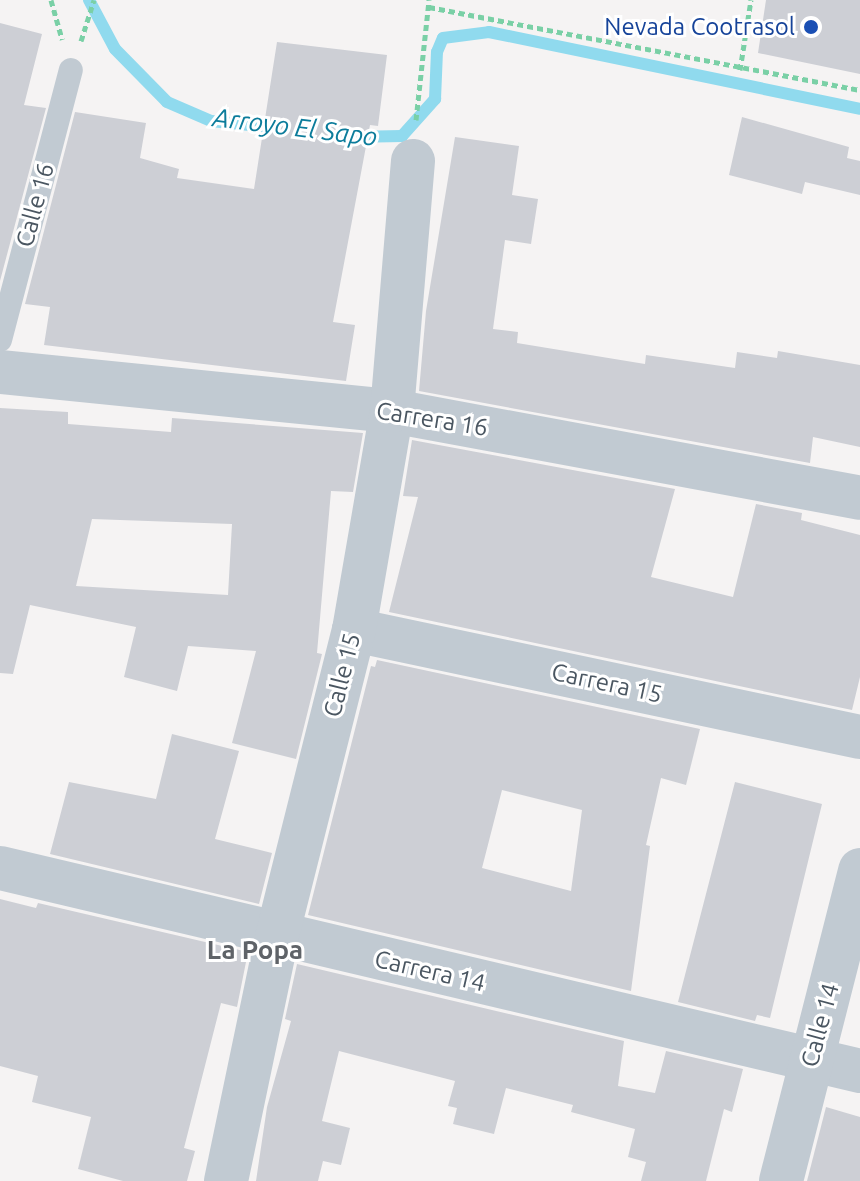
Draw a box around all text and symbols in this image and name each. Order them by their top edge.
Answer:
place label: Nevada Cootrasol [604,13,795,41]
marker: Nevada Cootrasol [802,18,820,36]
water label: Arroyo El Sapo [211,101,379,153]
street label: Calle 16 [10,160,60,250]
street label: Carrera 16 [374,396,490,442]
street label: Calle 15 [318,630,366,720]
street label: Carrera 15 [549,657,665,709]
district label: La Popa [207,934,303,966]
street label: Carrera 14 [372,944,488,998]
street label: Calle 14 [795,980,845,1070]

